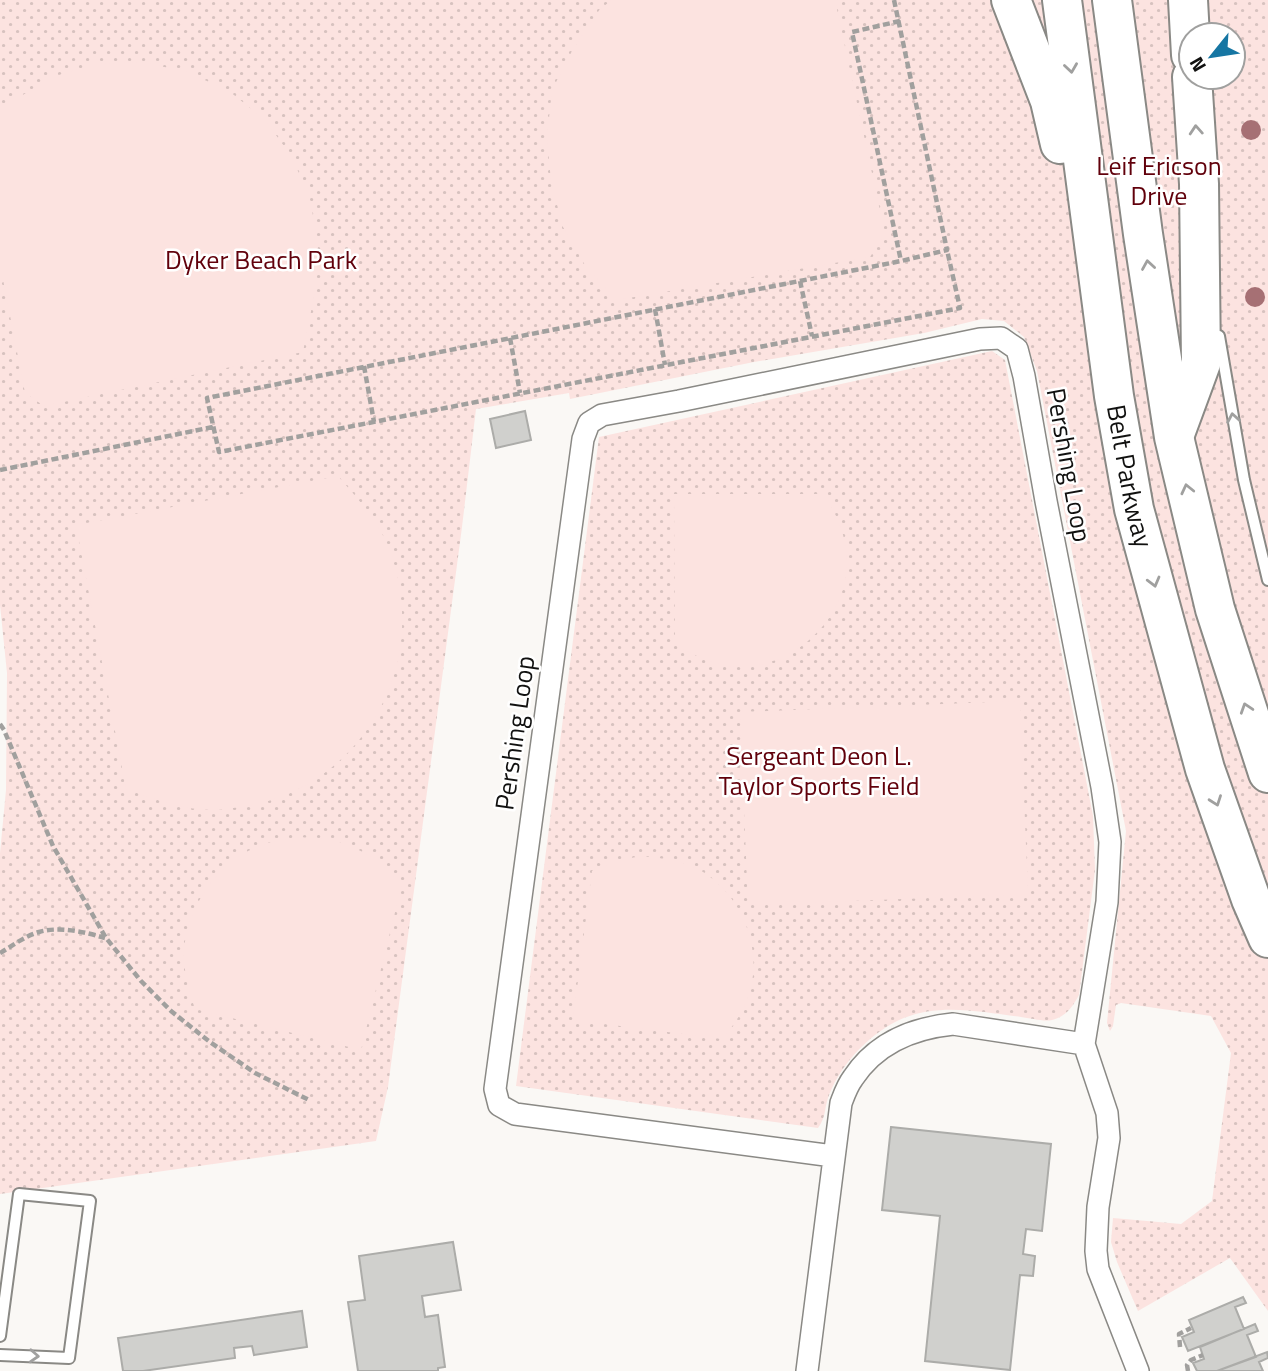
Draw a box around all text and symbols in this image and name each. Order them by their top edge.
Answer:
north arrow [1177,21,1247,91]
text: N [1181,52,1213,78]
one-way arrow [1063,62,1078,74]
one-way arrow [1188,125,1203,136]
park label: Leif Ericson Drive [1096,146,1222,215]
park label: Dyker Beach Park [165,240,357,279]
one-way arrow [1141,259,1156,271]
street label: Pershing Loop [1037,385,1102,545]
street label: Belt Parkway [1097,401,1164,552]
one-way arrow [1226,412,1241,424]
one-way arrow [1181,483,1195,495]
one-way arrow [1146,576,1160,588]
street label: Pershing Loop [484,653,545,813]
one-way arrow [1240,702,1255,714]
park label: Sergeant Deon L. Taylor Sports Field [719,736,919,805]
one-way arrow [1208,794,1222,806]
one-way arrow [29,1349,40,1364]

